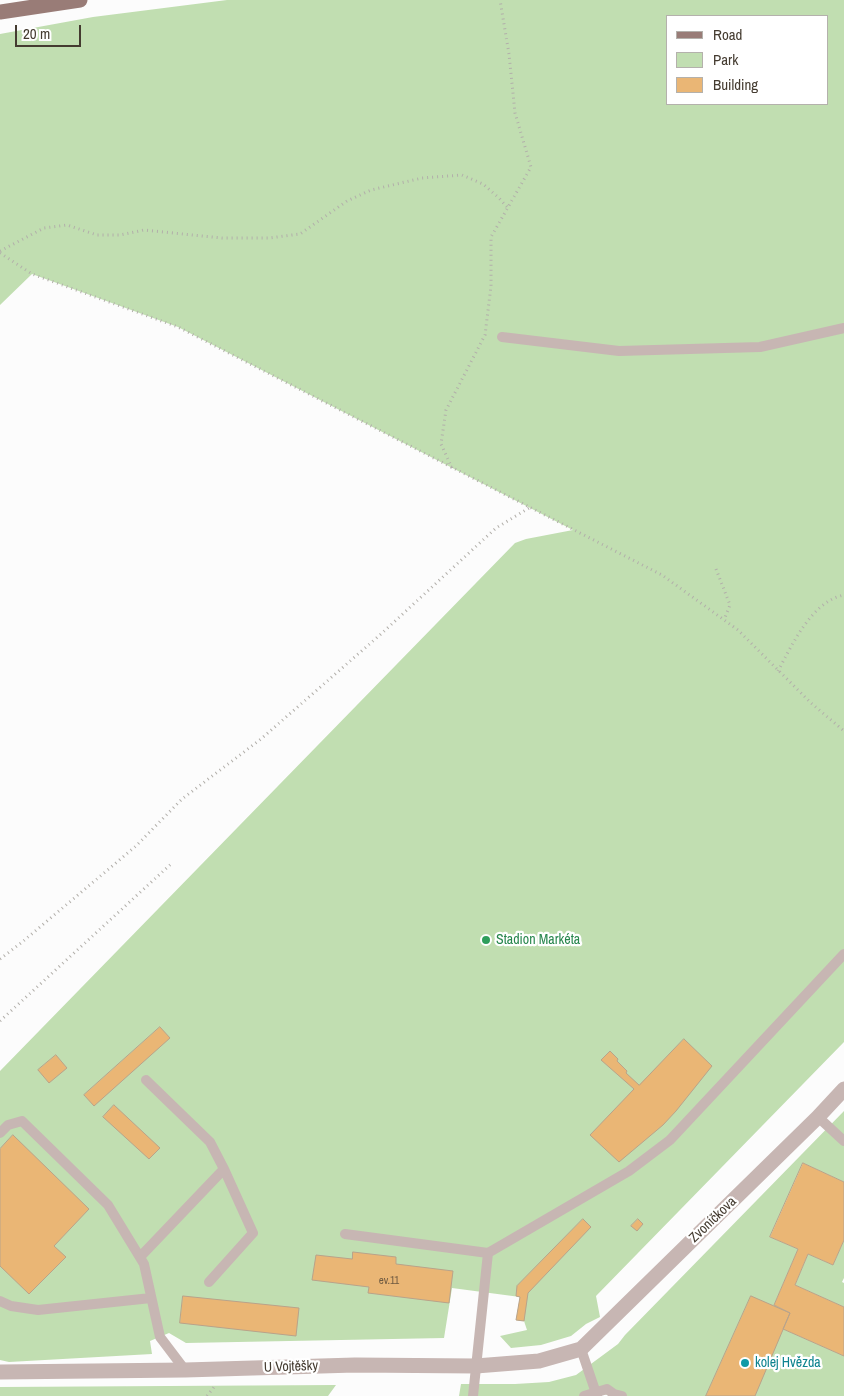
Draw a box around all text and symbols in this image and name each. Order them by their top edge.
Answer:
scale bar [18,15,84,47]
legend [666,15,829,105]
text: 20 m [23,23,50,44]
text: Road [713,24,742,45]
text: Park [713,49,738,70]
text: Building [713,74,758,95]
place label: Stadion Markéta [496,932,580,948]
marker: Stadion Markéta [480,934,492,946]
street label: Zvoníčkova [686,1194,740,1246]
house number: ev.11 [379,1274,399,1288]
place label: kolej Hvězda [755,1355,821,1371]
marker: kolej Hvězda [739,1357,751,1369]
street label: U Vojtěšky [264,1358,318,1376]

